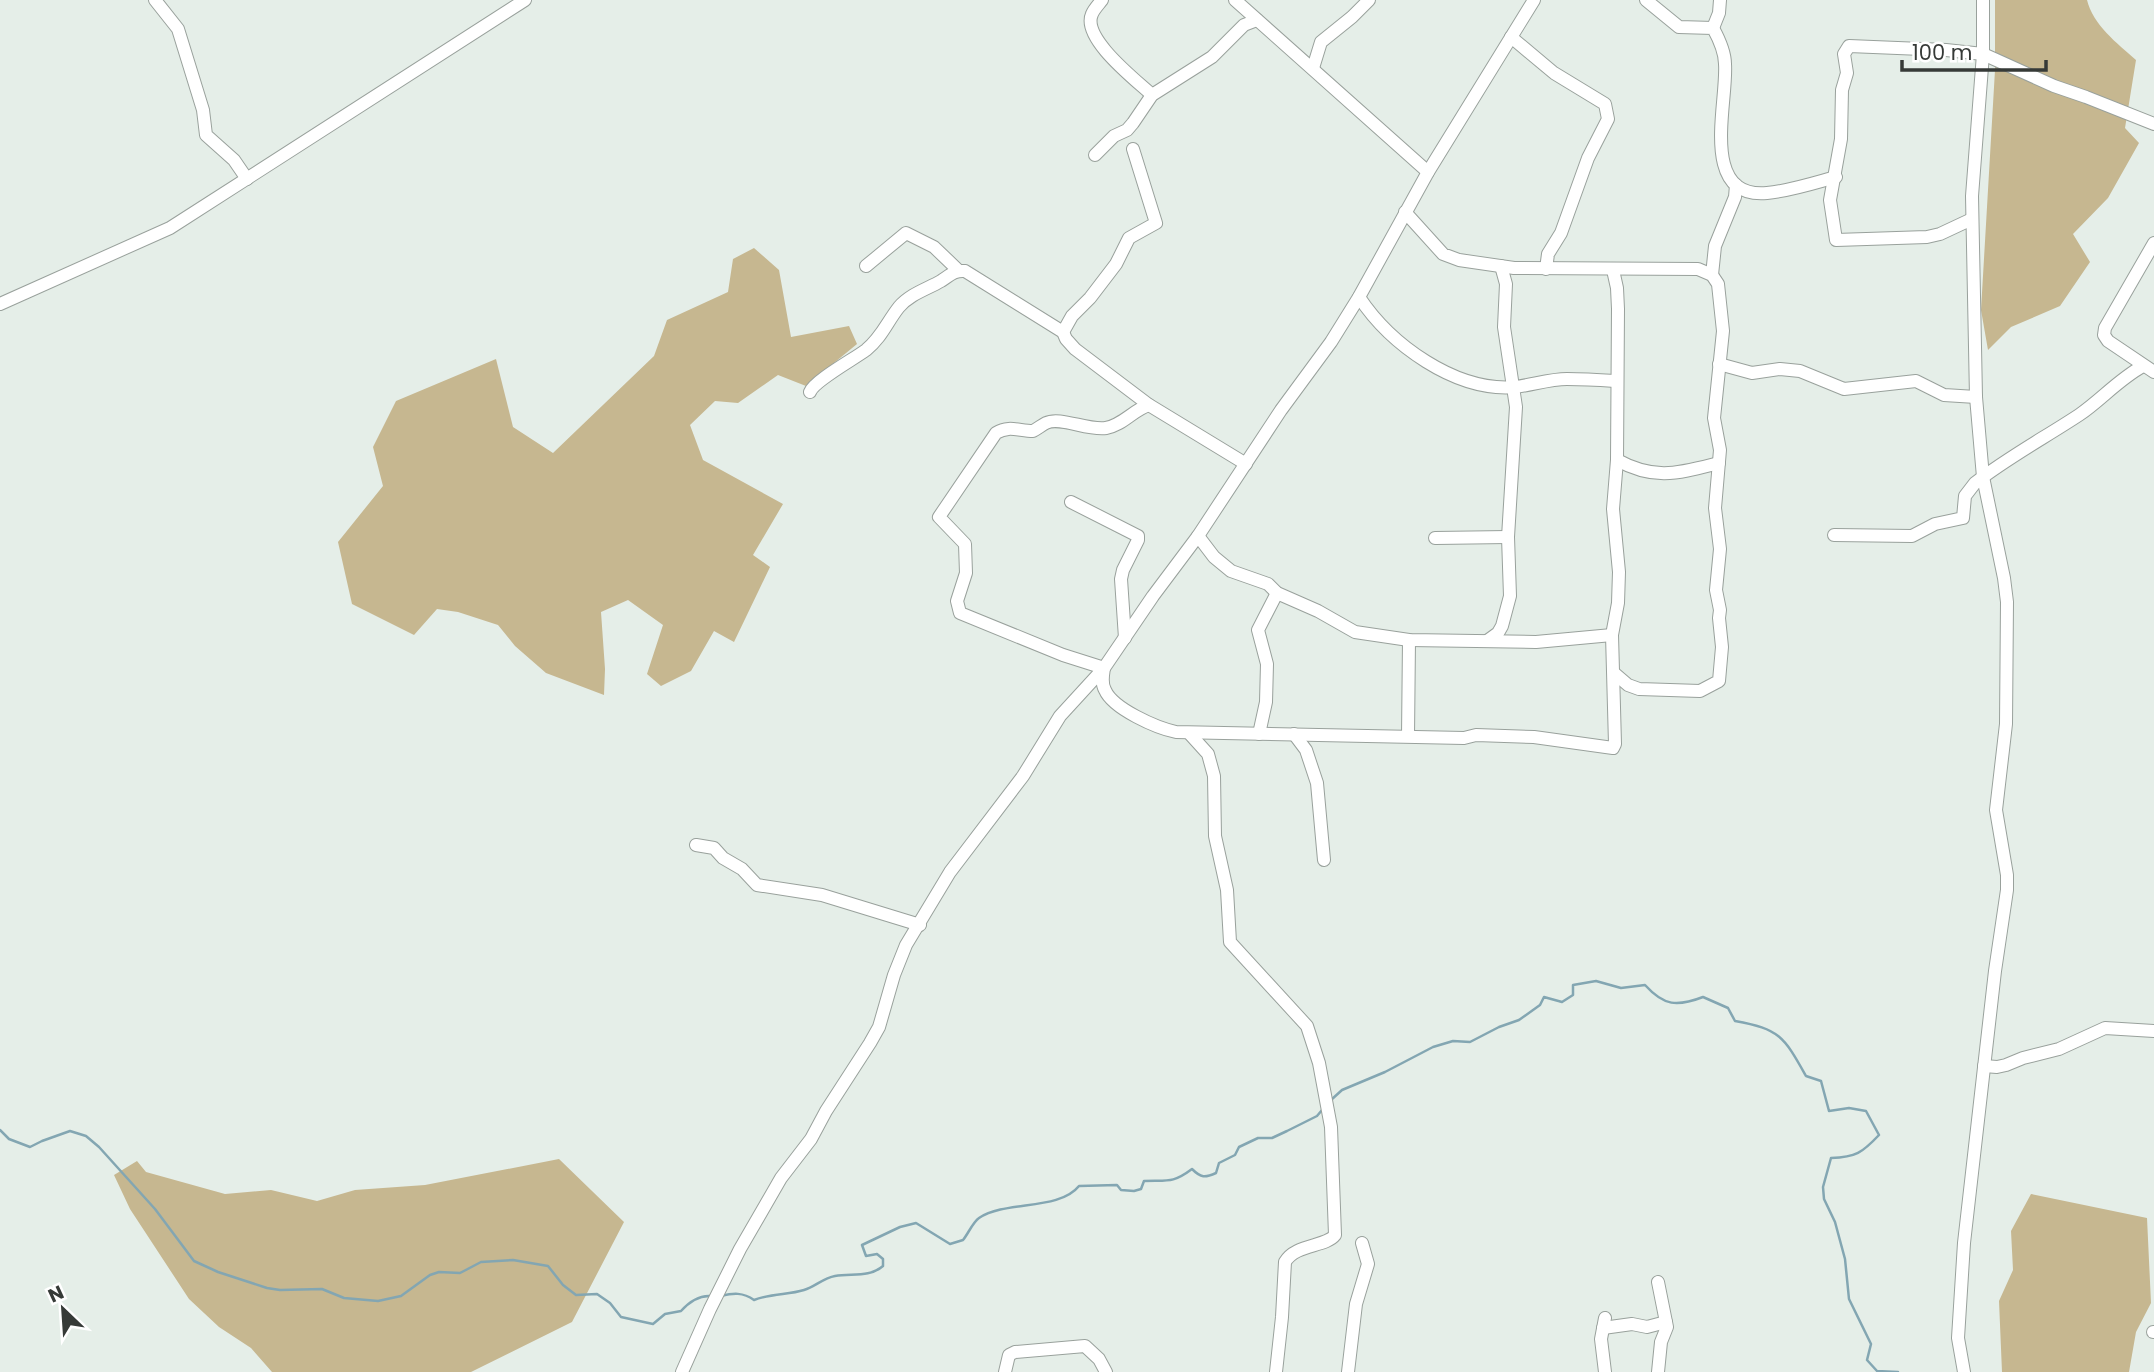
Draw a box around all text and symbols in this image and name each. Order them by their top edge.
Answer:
scale bar [1902,28,2046,72]
text: 100 m [1912,38,1972,67]
north arrow [28,1274,98,1344]
text: N [44,1279,68,1309]

